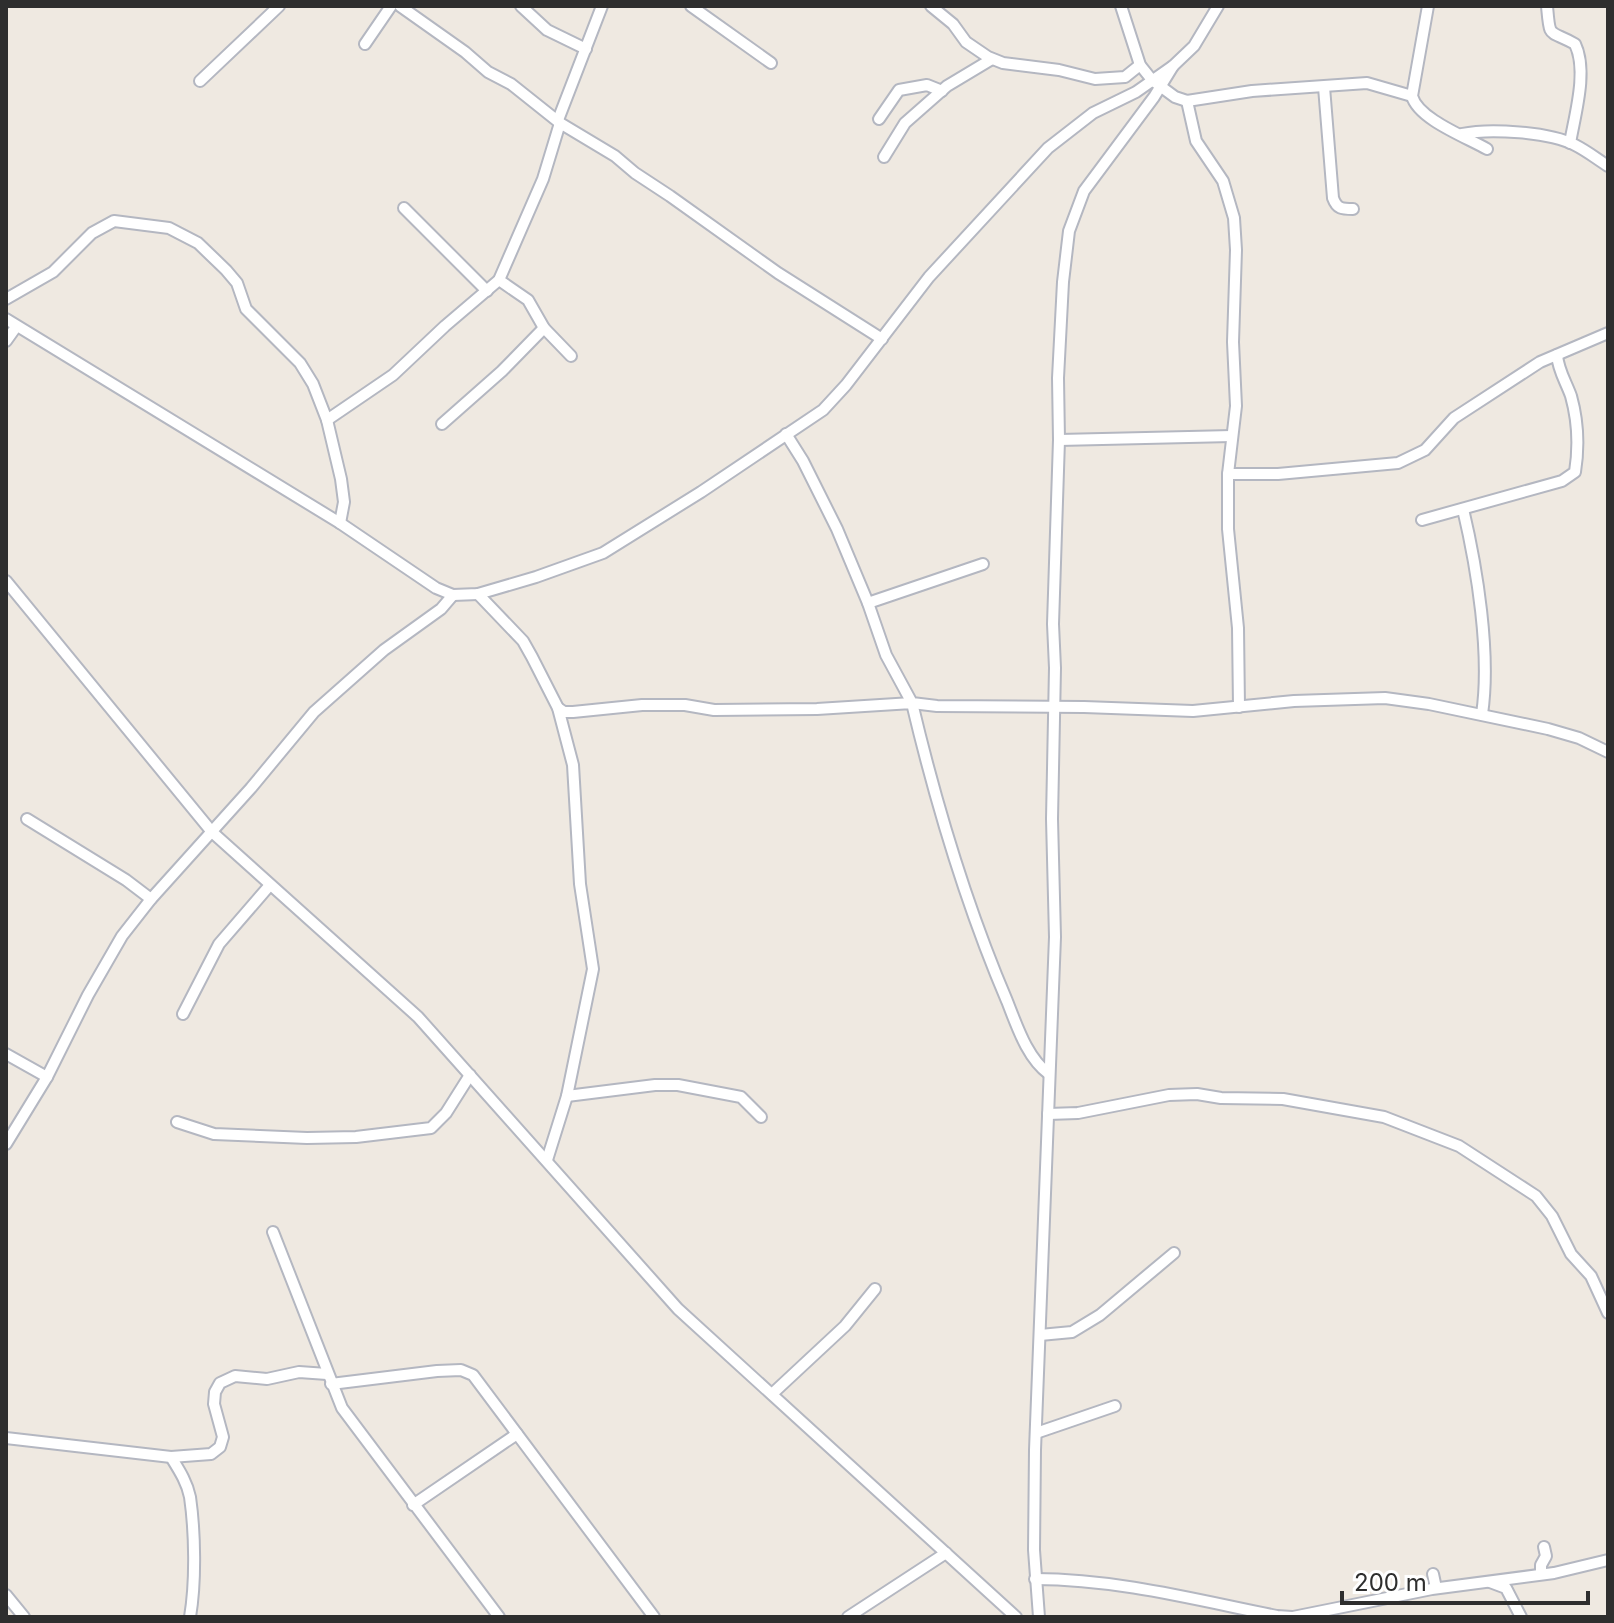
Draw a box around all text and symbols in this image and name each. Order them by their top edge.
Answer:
scale bar [1342,1555,1588,1605]
text: 200 m [1354,1568,1427,1597]

